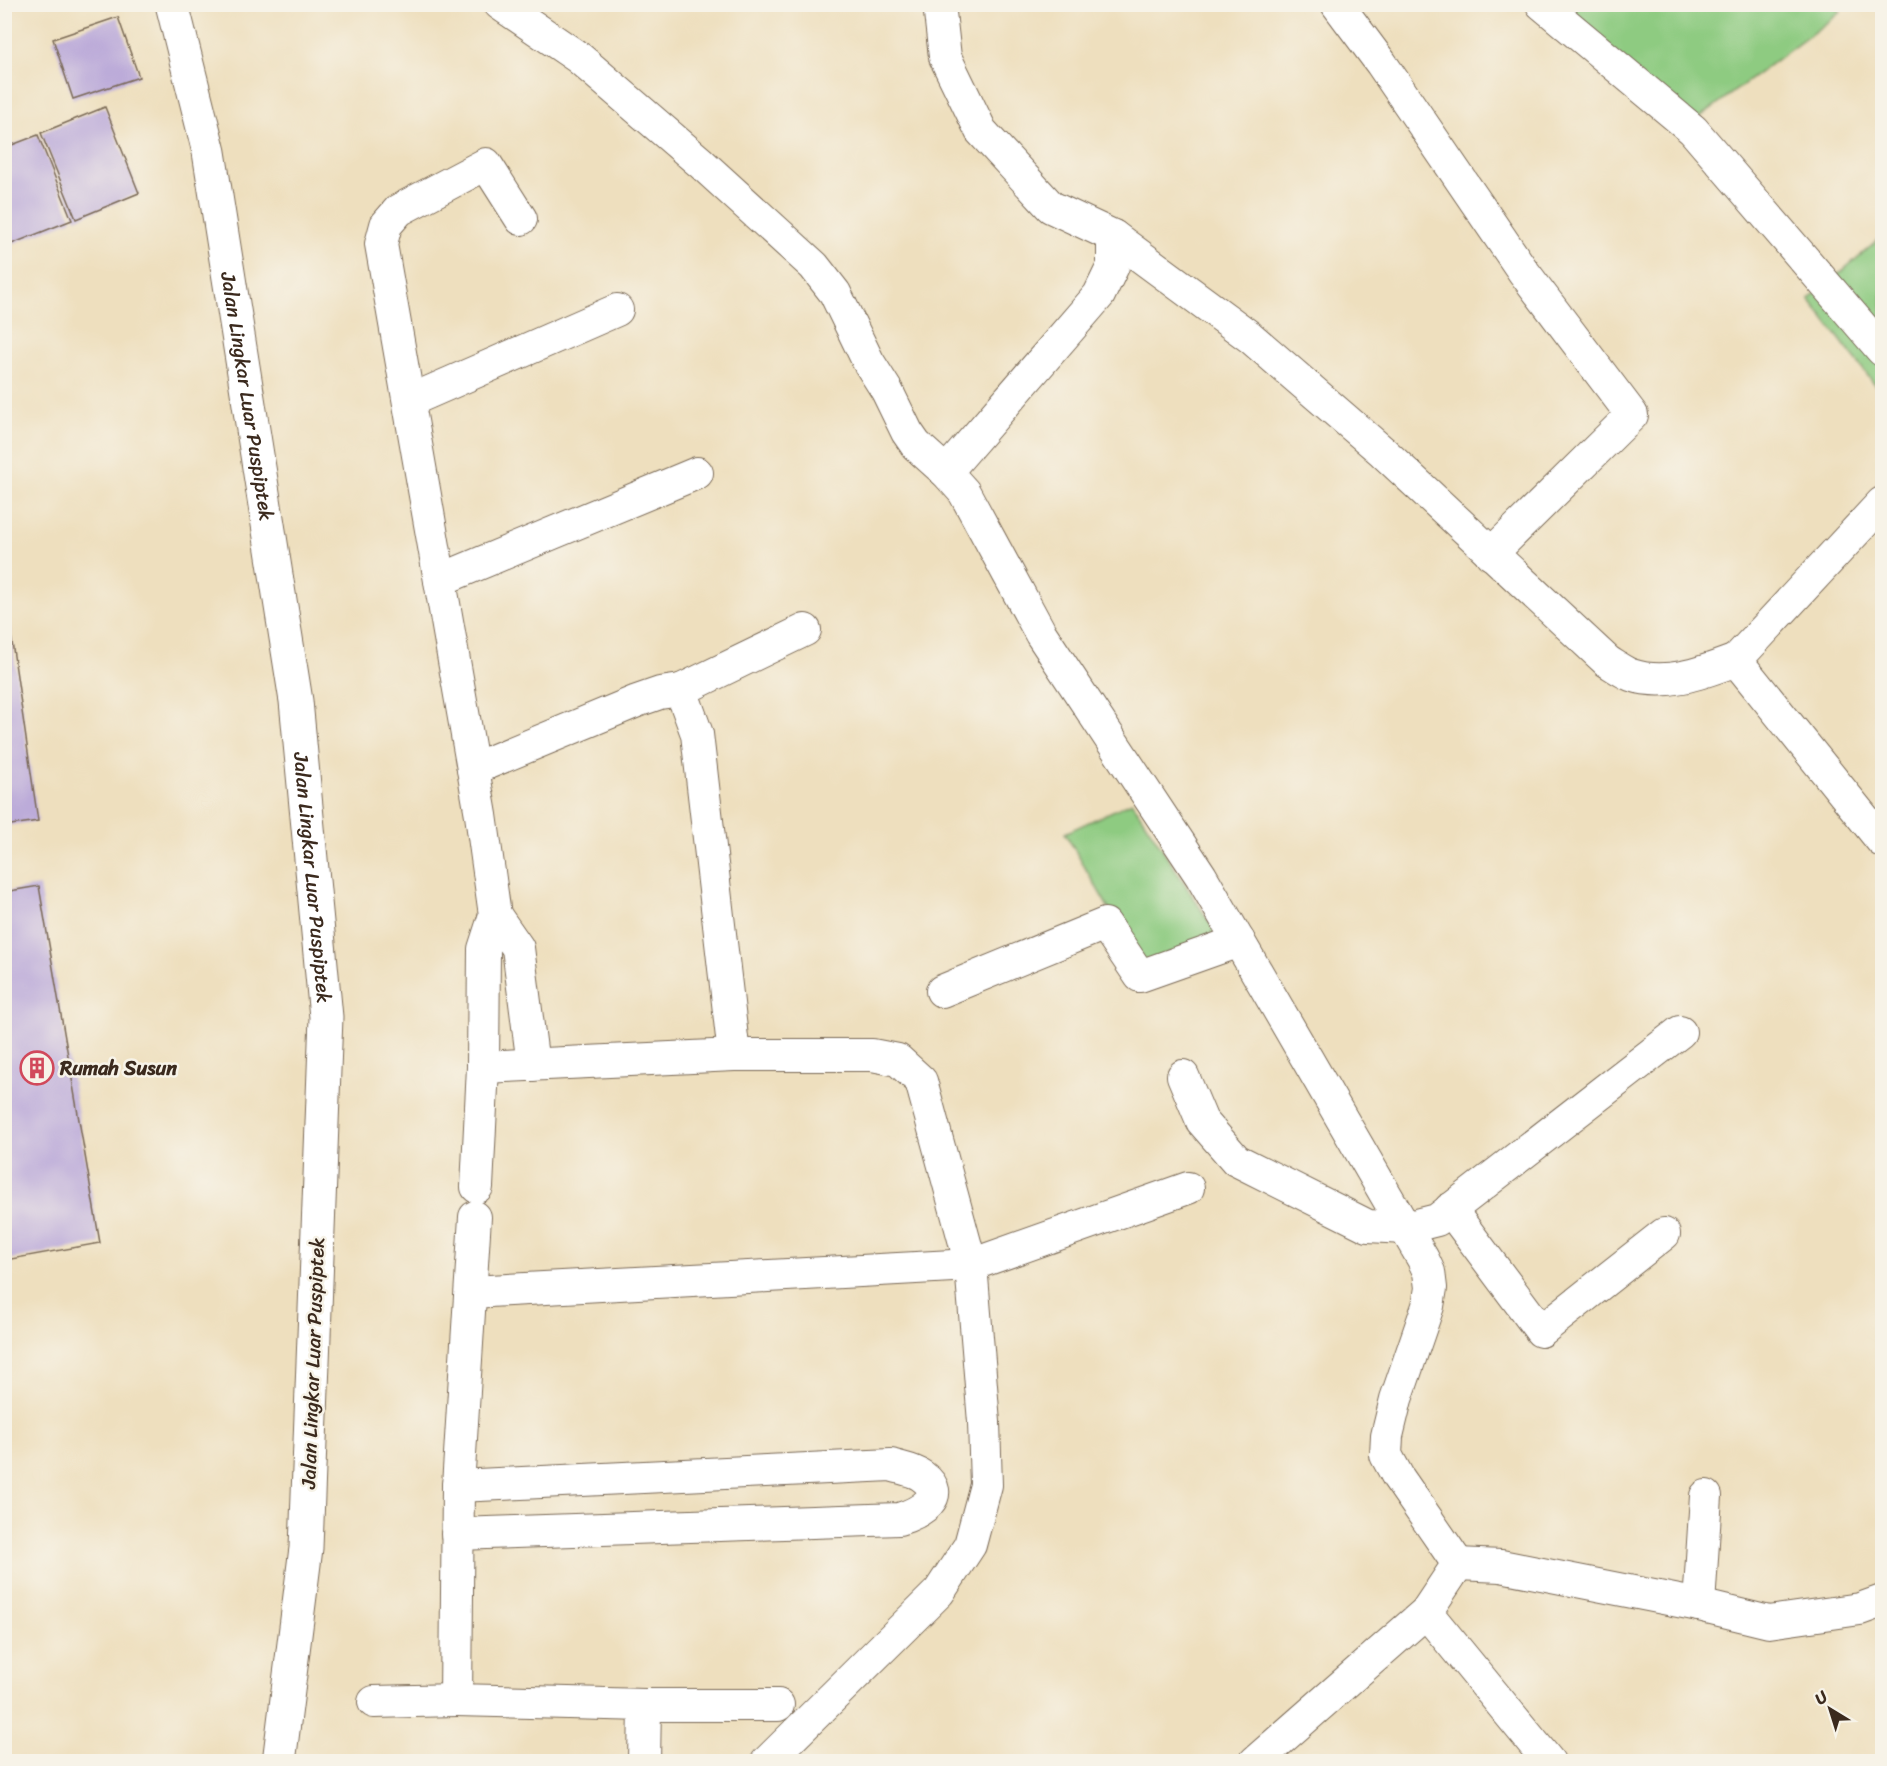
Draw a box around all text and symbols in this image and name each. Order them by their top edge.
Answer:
street label: Jalan Lingkar Luar Puspiptek [211,268,285,523]
street label: Jalan Lingkar Luar Puspiptek [283,750,342,1005]
building icon: Rumah Susun [19,1050,55,1086]
place label: Rumah Susun [59,1051,177,1086]
street label: Jalan Lingkar Luar Puspiptek [291,1237,335,1490]
north arrow [1800,1679,1860,1739]
text: U [1808,1682,1835,1712]

